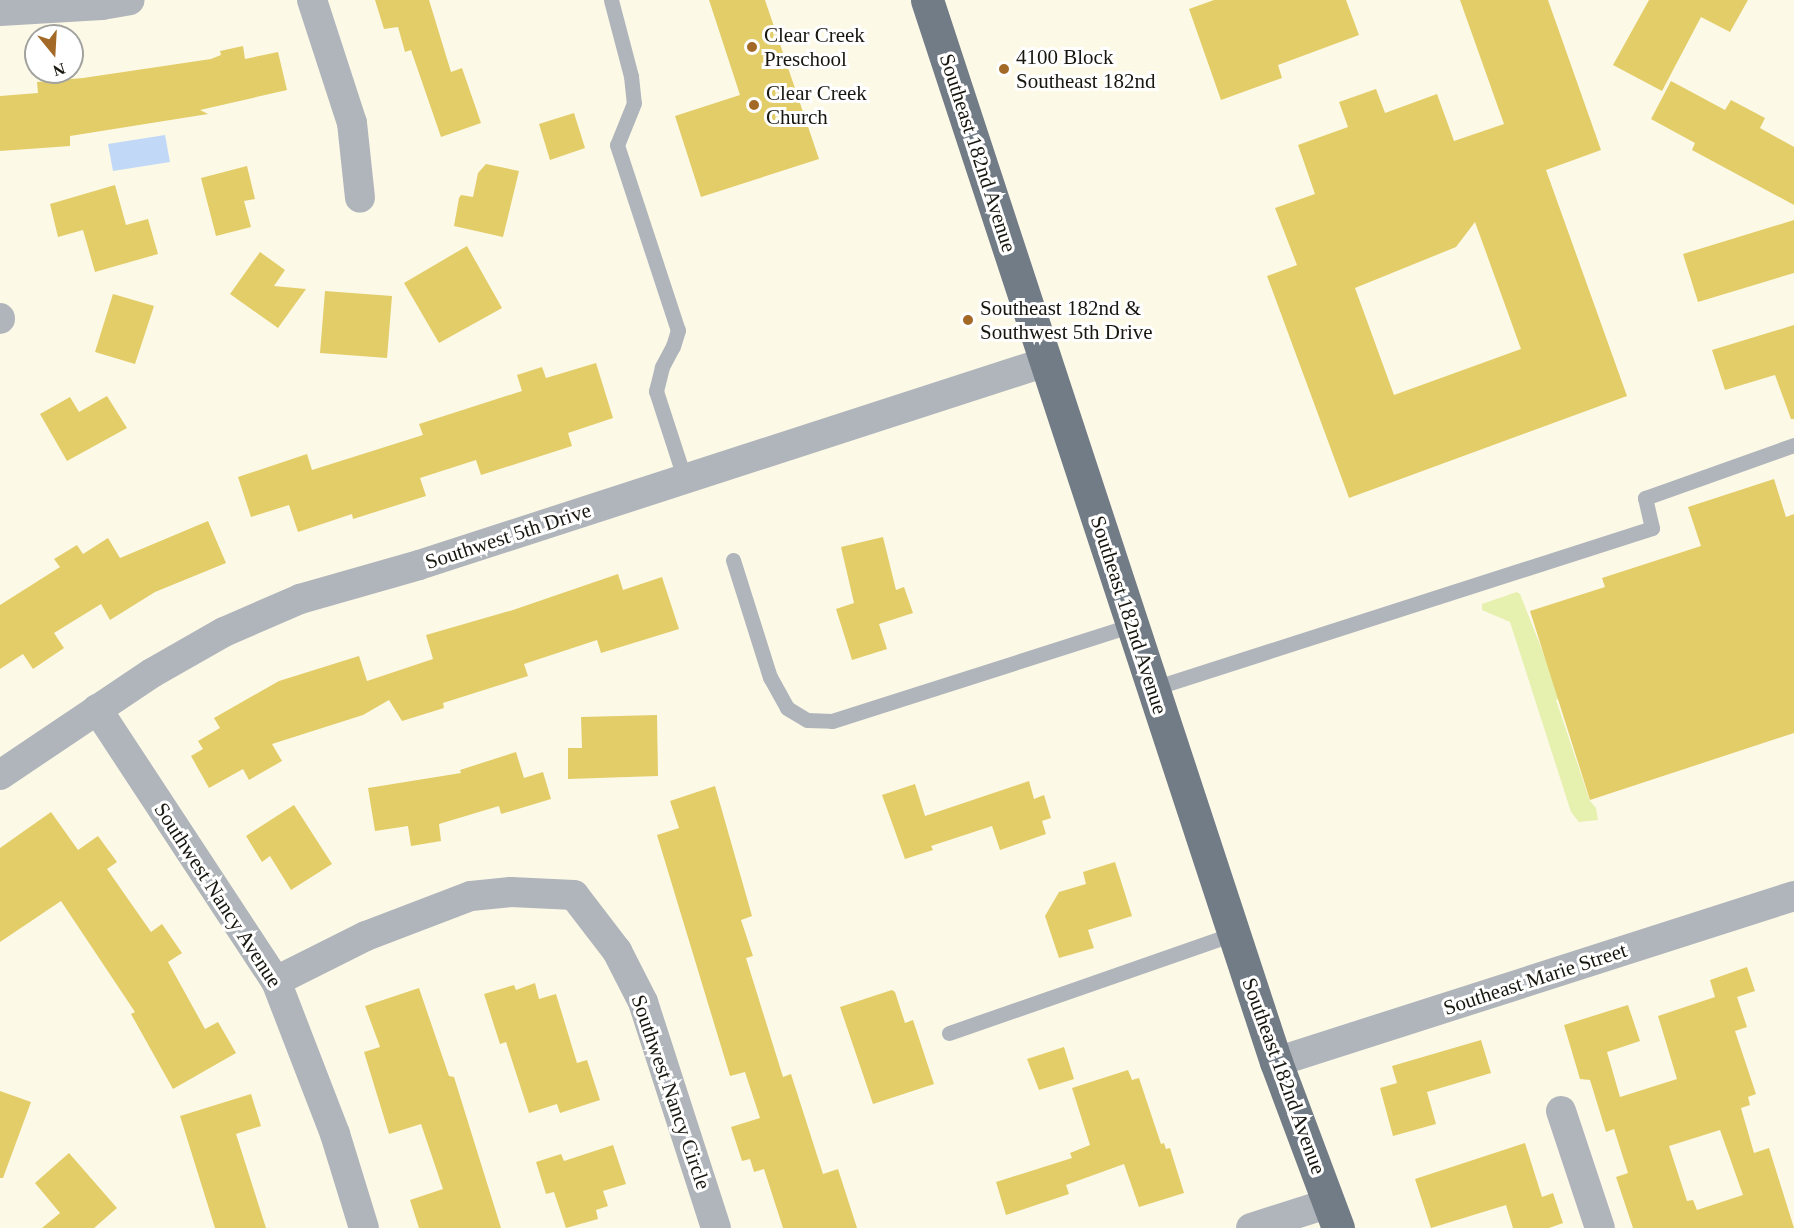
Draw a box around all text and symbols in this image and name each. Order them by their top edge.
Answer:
place label: Clear Creek Preschool [764,22,865,72]
north arrow [24,24,84,84]
marker: Clear Creek Preschool [745,40,759,54]
place label: 4100 Block Southeast 182nd [1016,44,1155,94]
street label: Southeast 182nd Avenue [934,50,1022,256]
text: N [51,60,67,80]
marker: 4100 Block Southeast 182nd [997,62,1011,76]
place label: Clear Creek Church [766,80,867,130]
marker: Clear Creek Church [747,98,761,112]
place label: Southeast 182nd & Southwest 5th Drive [980,295,1153,345]
marker: Southeast 182nd & Southwest 5th Drive [961,313,975,327]
street label: Southwest 5th Drive [422,497,594,575]
street label: Southeast 182nd Avenue [1085,512,1173,718]
street label: Southwest Nancy Avenue [148,797,288,993]
street label: Southeast Marie Street [1440,937,1630,1021]
street label: Southeast 182nd Avenue [1237,974,1331,1178]
street label: Southwest Nancy Circle [626,991,716,1193]

